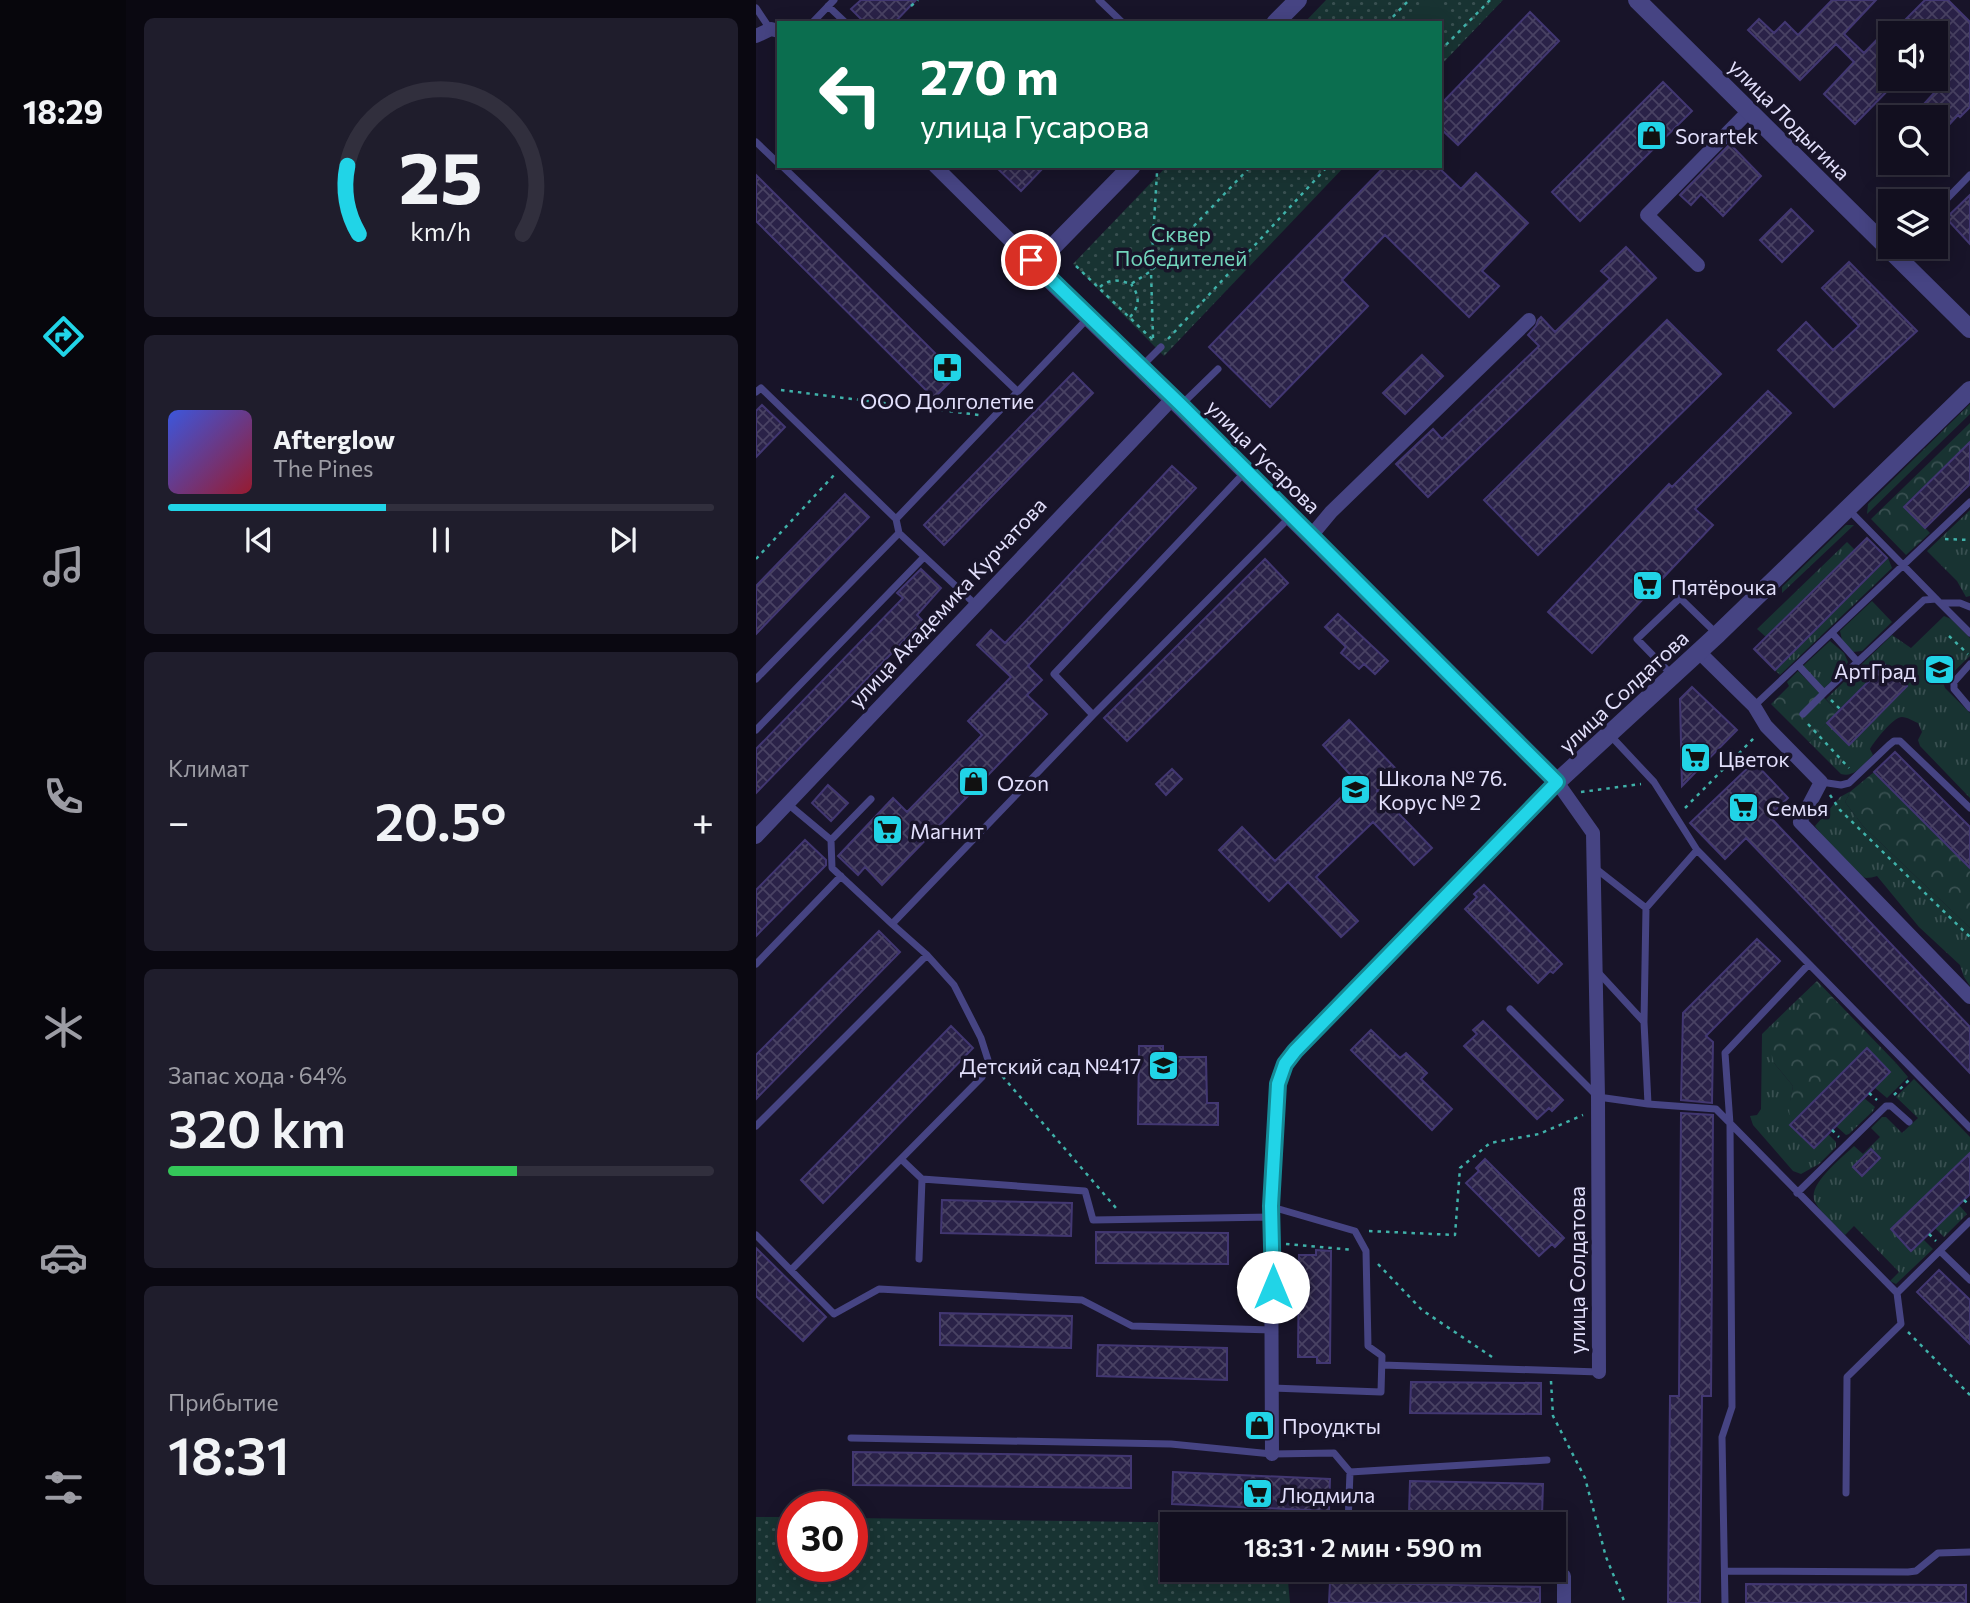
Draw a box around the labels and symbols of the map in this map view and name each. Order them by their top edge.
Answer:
street label: улица Лодыгина [1724,53,1856,185]
shop icon: Sorartek [1635,118,1669,152]
place label: Sorartek [1675,123,1758,148]
park label: Сквер Победителей [1115,221,1247,270]
pin [1001,230,1061,290]
pharmacy icon: ООО Долголетие [930,351,964,385]
place label: ООО Долголетие [860,388,1034,413]
street label: улица Гусарова [1202,394,1326,518]
street label: улица Академика Курчатова [843,492,1051,712]
supermarket icon: Пятёрочка [1631,569,1665,603]
place label: Пятёрочка [1671,574,1777,599]
street label: улица Солдатова [1553,625,1693,757]
school or university icon: АртГрад [1922,653,1956,687]
place label: АртГрад [1834,658,1916,683]
supermarket icon: Цветок [1678,741,1712,775]
place label: Цветок [1718,746,1790,771]
shop icon: Ozon [957,765,991,799]
place label: Школа № 76. Корус № 2 [1378,765,1507,814]
place label: Ozon [997,770,1049,795]
school or university icon: Школа № 76. Корус № 2 [1338,772,1372,806]
supermarket icon: Семья [1726,790,1760,824]
place label: Семья [1766,795,1828,820]
supermarket icon: Магнит [870,813,904,847]
place label: Магнит [910,818,984,843]
school or university icon: Детский сад №417 [1147,1048,1181,1082]
place label: Детский сад №417 [960,1053,1141,1078]
street label: улица Солдатова [1564,1186,1589,1354]
position arrow [1236,1250,1310,1324]
shop icon: Проудкты [1242,1408,1276,1442]
place label: Проудкты [1282,1413,1381,1438]
supermarket icon: Людмила [1240,1477,1274,1511]
place label: Людмила [1280,1482,1375,1507]
speed limit sign: 30 [777,1491,868,1582]

